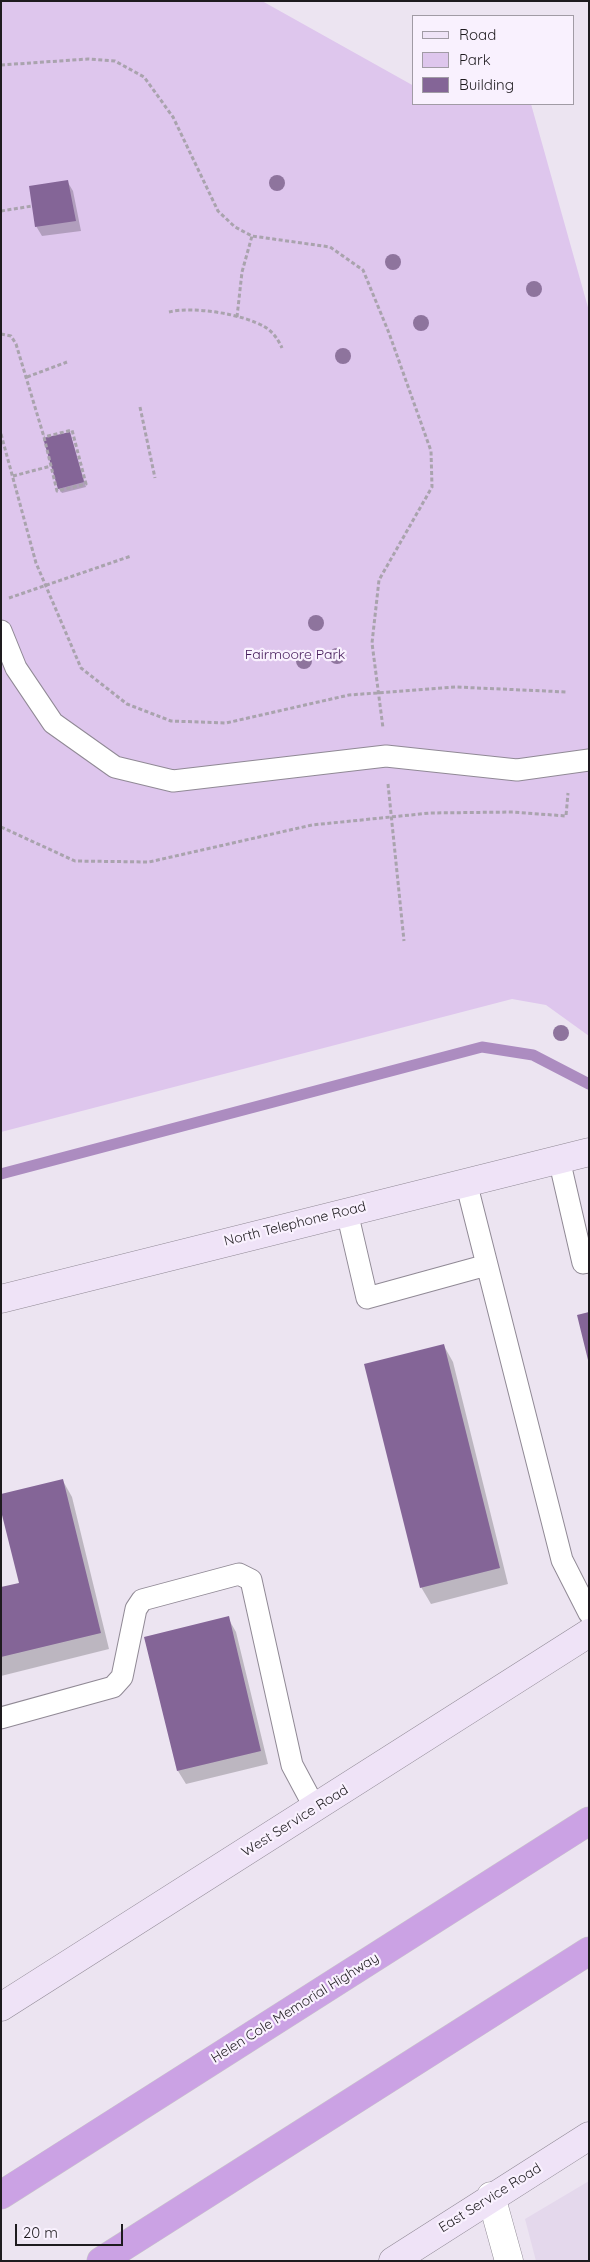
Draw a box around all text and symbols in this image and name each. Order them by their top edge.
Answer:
legend [412,15,575,105]
text: Road [459,25,496,44]
text: Park [459,50,491,69]
text: Building [459,75,514,94]
park label: Fairmoore Park [245,647,345,663]
street label: North Telephone Road [222,1198,368,1250]
street label: West Service Road [239,1781,351,1861]
street label: Helen Cole Memorial Highway [208,1949,382,2067]
street label: East Service Road [436,2160,544,2236]
scale bar [18,2214,125,2246]
text: 20 m [23,2223,58,2242]

